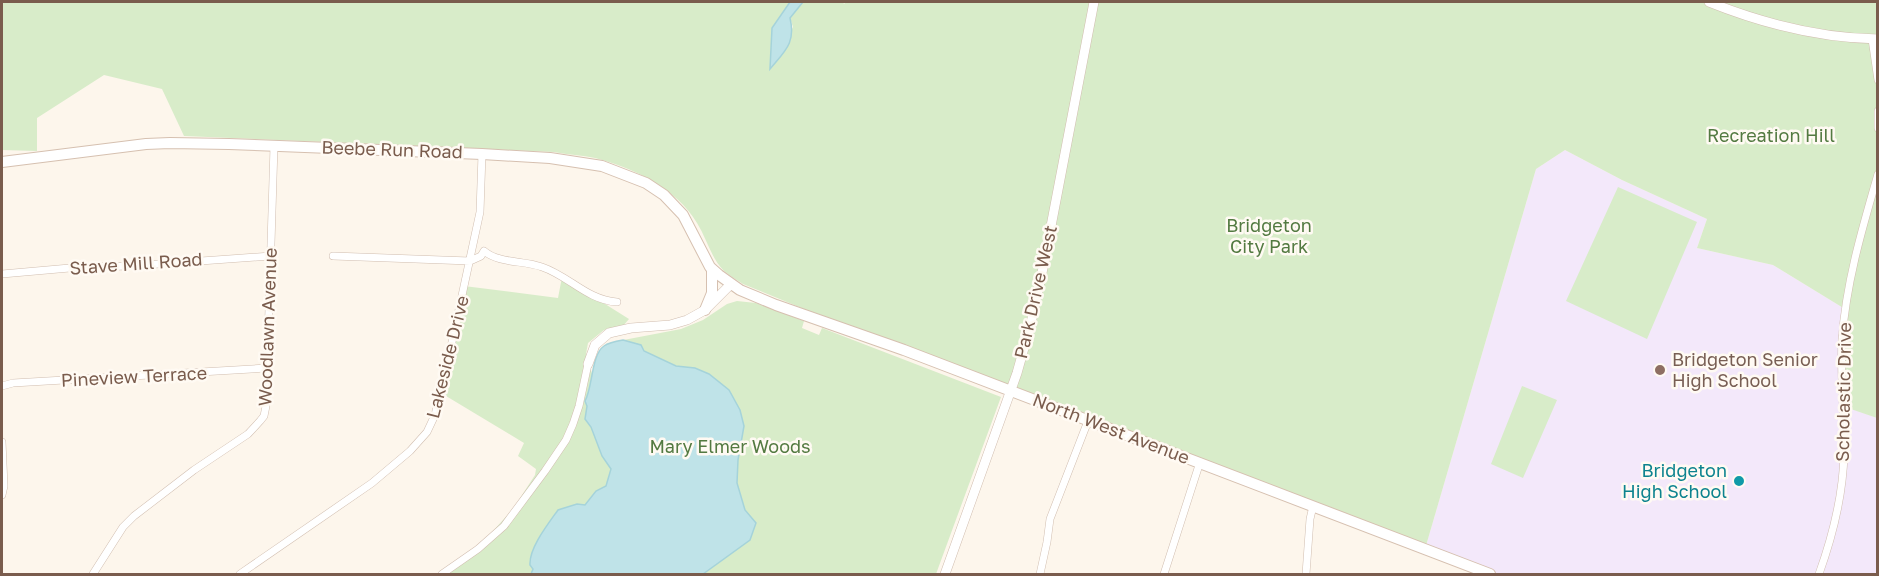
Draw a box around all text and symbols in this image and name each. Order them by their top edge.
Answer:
park label: Recreation Hill [1707,124,1835,146]
street label: Beebe Run Road [321,136,463,162]
park label: Bridgeton City Park [1226,214,1312,257]
street label: Park Drive West [1009,223,1061,361]
street label: Stave Mill Road [69,247,203,279]
street label: Woodlawn Avenue [253,247,281,407]
street label: Lakeside Drive [421,293,473,420]
street label: Scholastic Drive [1831,322,1855,462]
place label: Bridgeton Senior High School [1672,348,1818,391]
street label: Pineview Terrace [60,361,208,391]
marker: Bridgeton Senior High School [1653,363,1667,377]
street label: North West Avenue [1030,388,1193,468]
park label: Mary Elmer Woods [649,435,811,457]
place label: Bridgeton High School [1622,459,1727,502]
marker: Bridgeton High School [1732,474,1746,488]

